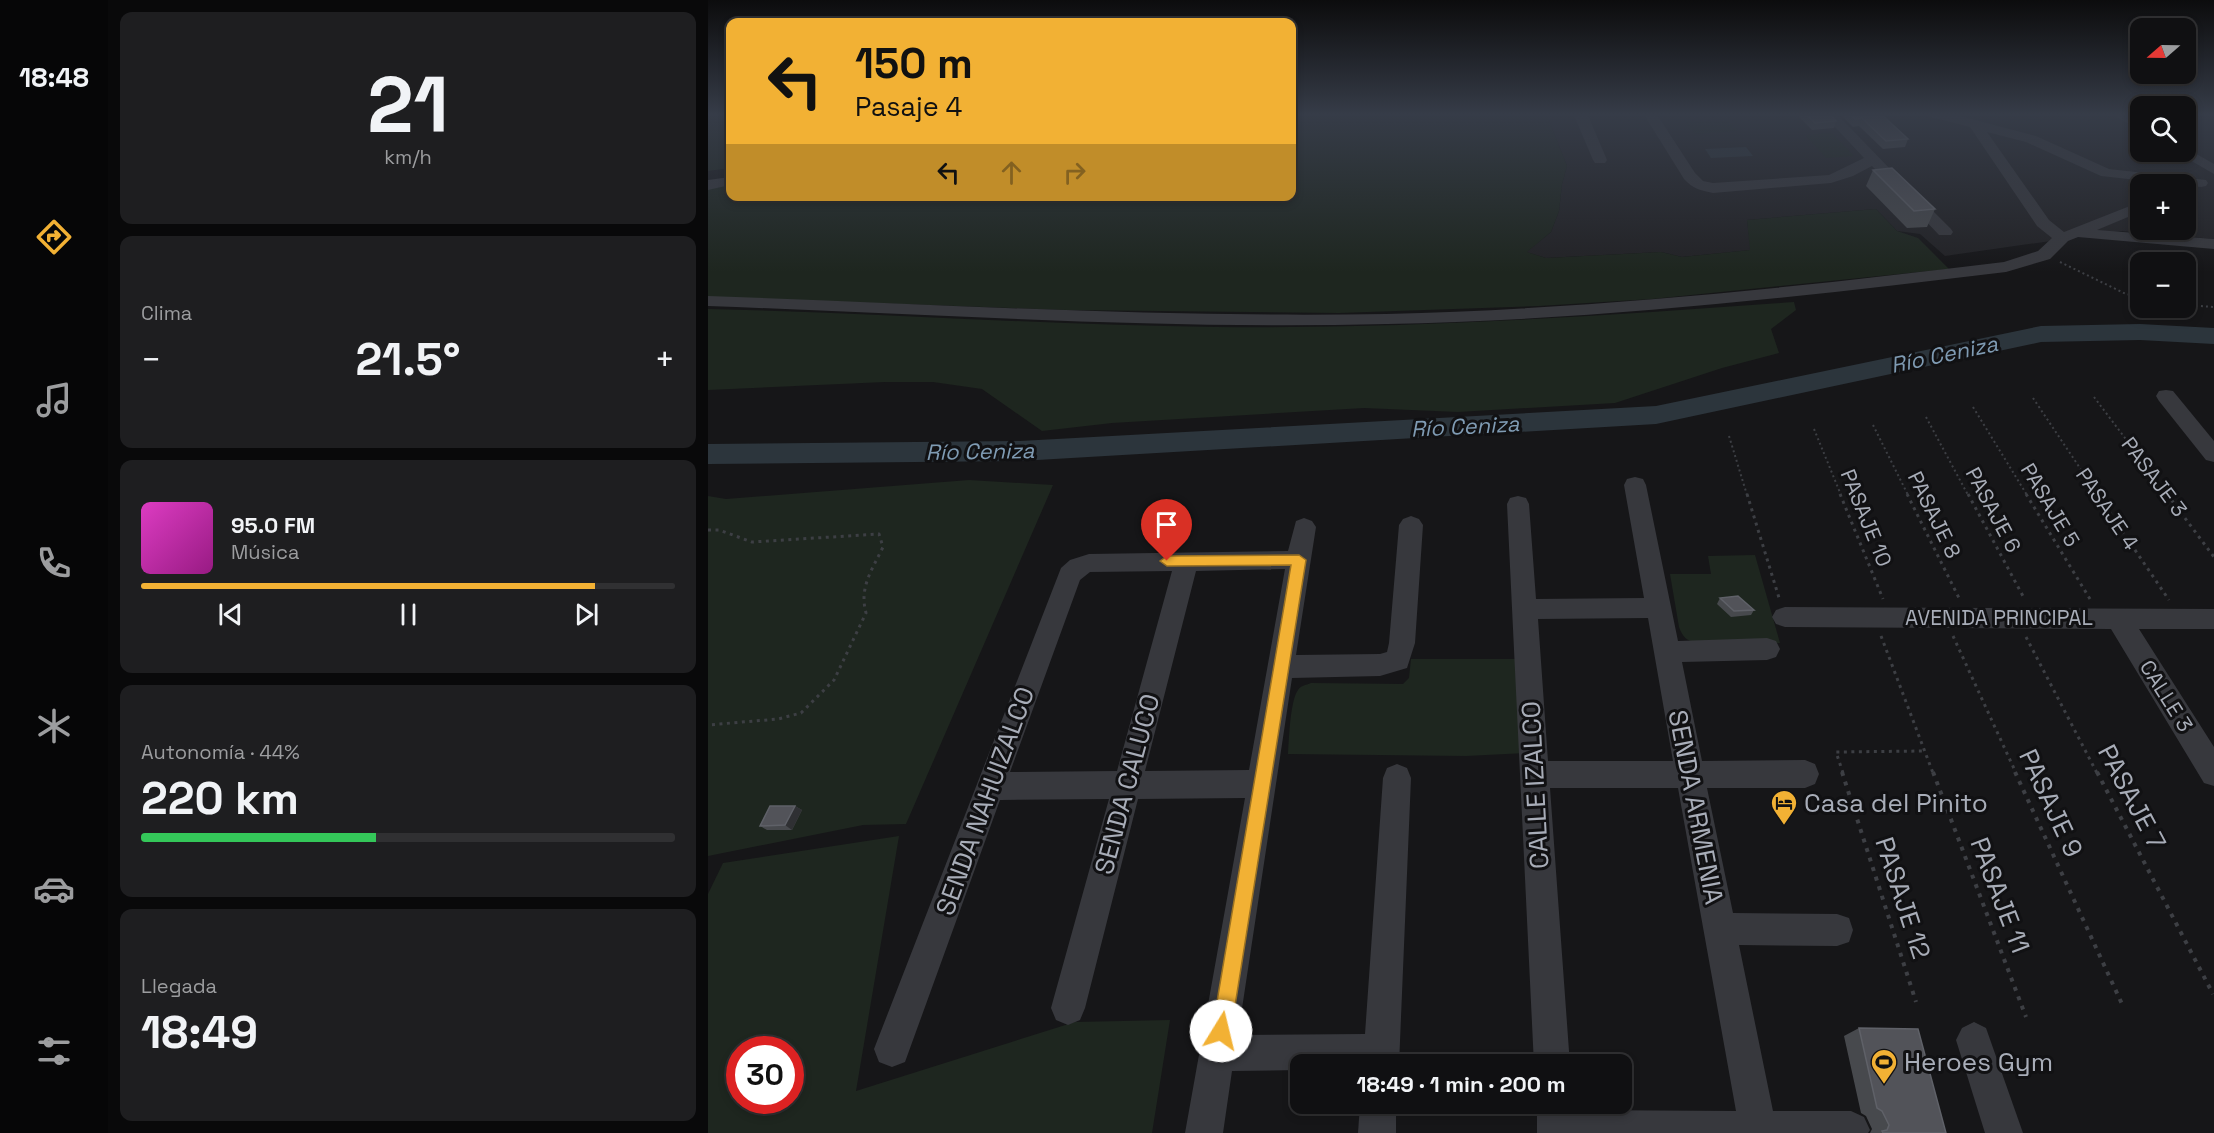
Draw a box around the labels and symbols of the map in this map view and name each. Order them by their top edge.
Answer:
north arrow [2130,18,2196,84]
water label: Río Ceniza [1888,329,2000,379]
water label: Río Ceniza [1410,409,1520,443]
street label: PASAJE 3 [2116,431,2193,522]
water label: Río Ceniza [925,436,1035,466]
street label: PASAJE 5 [2015,458,2086,552]
street label: PASAJE 6 [1960,462,2027,557]
street label: PASAJE 4 [2070,462,2145,555]
street label: PASAJE 10 [1835,465,1898,570]
street label: PASAJE 8 [1902,467,1967,563]
pin [1141,499,1192,561]
street label: AVENIDA PRINCIPAL [1905,604,2093,631]
street label: CALLE 3 [2134,655,2199,737]
street label: SENDA NAHUIZALCO [928,682,1042,920]
street label: SENDA CALUCO [1087,690,1167,878]
street label: CALLE IZALCO [1514,700,1556,870]
street label: SENDA ARMENIA [1661,707,1731,907]
street label: PASAJE 7 [2090,739,2174,855]
street label: PASAJE 9 [2011,744,2091,862]
place label: Casa del Pinito [1804,786,1988,820]
hotel icon: Casa del Pinito [1769,788,1799,826]
street label: PASAJE 11 [1962,832,2038,958]
street label: PASAJE 12 [1867,833,1939,963]
position arrow [1189,999,1253,1063]
speed limit sign: 30 [726,1036,804,1114]
place label: Heroes Gym [1904,1045,2053,1079]
sports icon: Heroes Gym [1869,1047,1899,1085]

